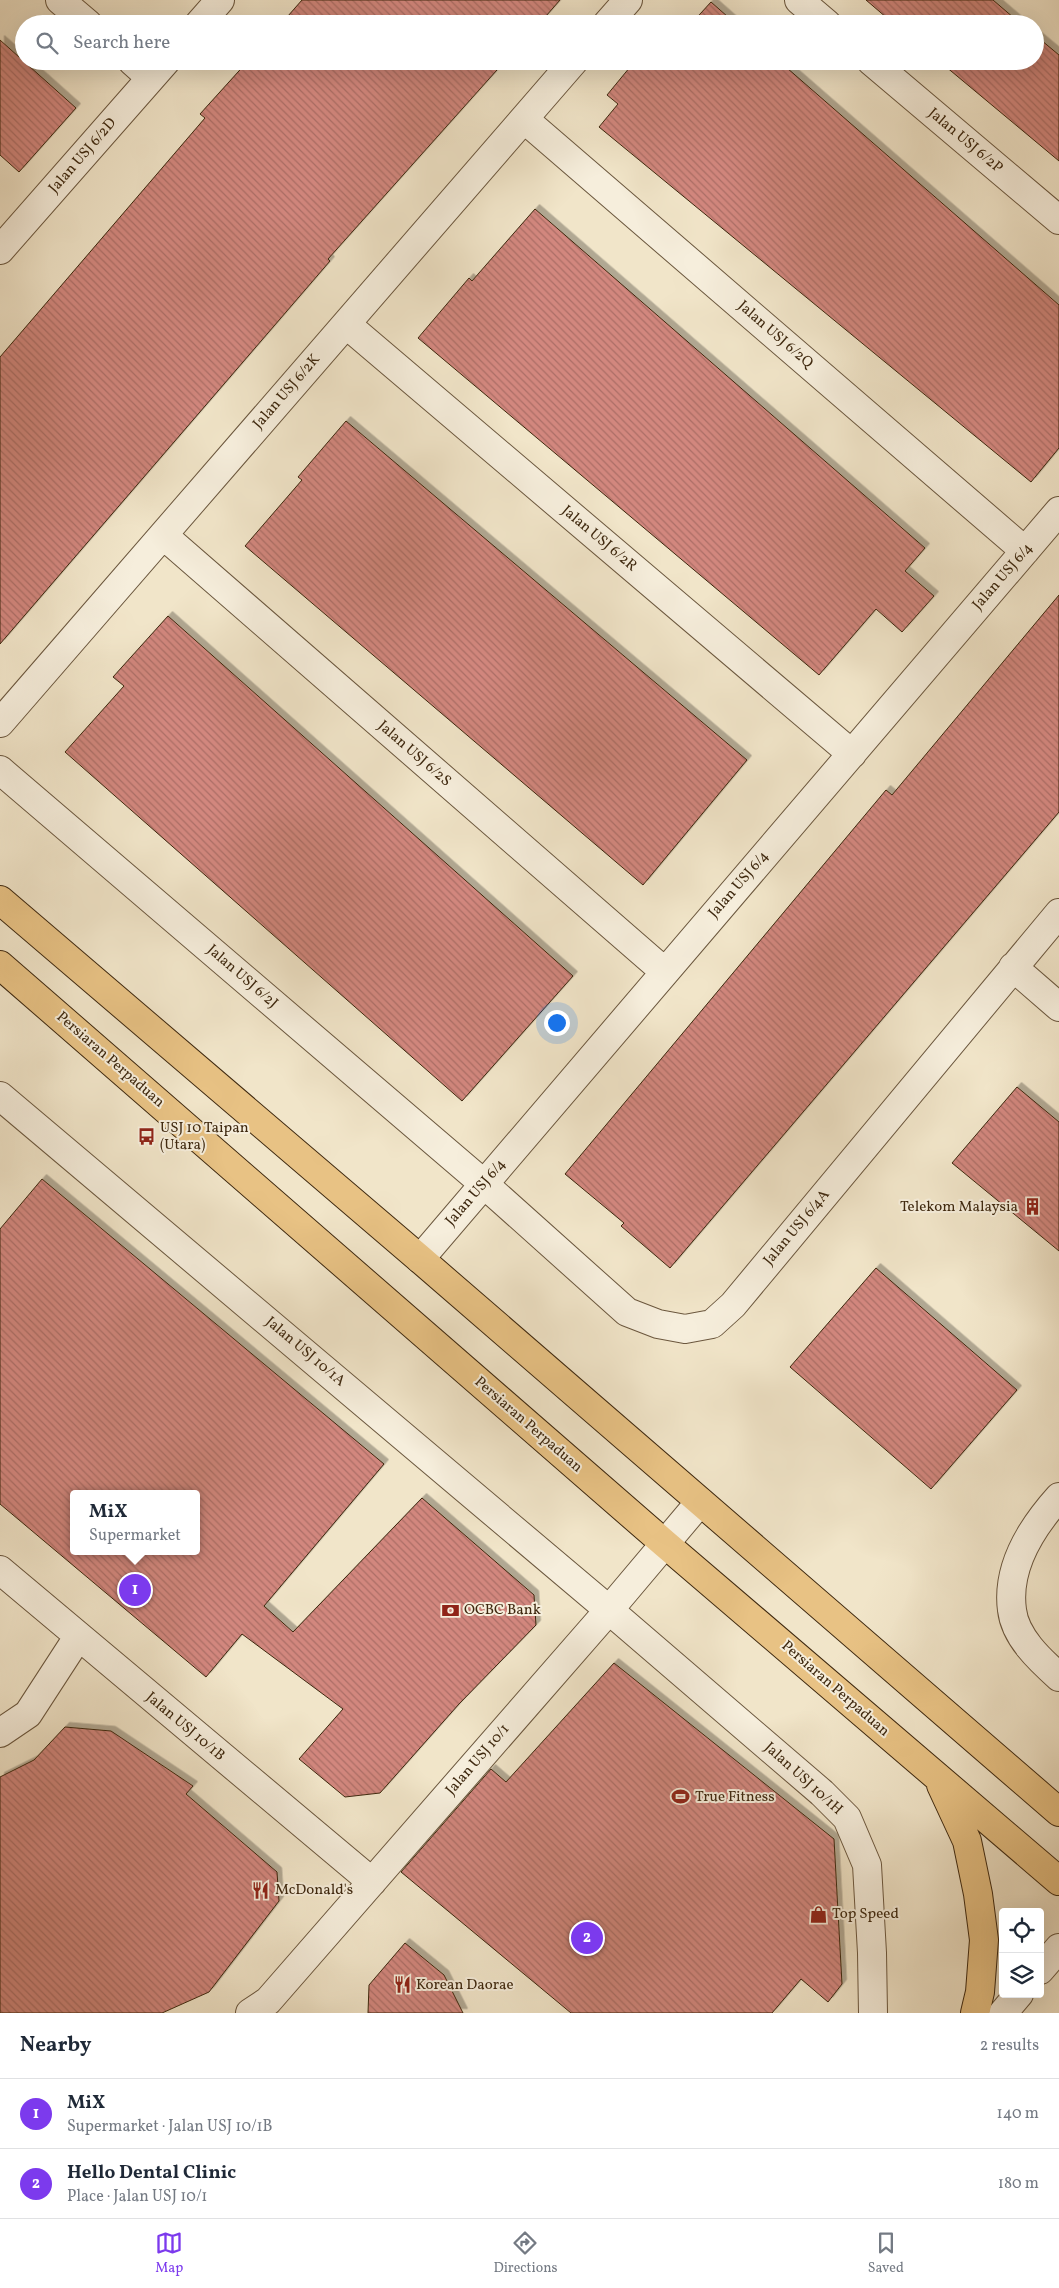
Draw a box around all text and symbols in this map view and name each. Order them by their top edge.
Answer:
search box [15,15,1044,70]
icon: search [33,29,61,57]
text: Search here [73,30,170,56]
street label: Jalan USJ 6/2P [923,103,1007,179]
street label: Jalan USJ 6/2D [44,114,122,198]
street label: Jalan USJ 6/2Q [733,296,818,374]
street label: Jalan USJ 6/2K [249,350,325,434]
street label: Jalan USJ 6/2R [557,501,641,577]
street label: Jalan USJ 6/4 [968,539,1038,615]
street label: Jalan USJ 6/2S [373,716,455,792]
street label: Jalan USJ 6/4 [704,847,774,923]
street label: Jalan USJ 6/2J [202,940,282,1014]
street label: Persiaran Perpaduan [51,1007,169,1113]
your location [544,1010,570,1036]
place label: USJ 10 Taipan (Utara) [160,1118,249,1156]
bus stop icon: USJ 10 Taipan (Utara) [136,1127,156,1147]
street label: Jalan USJ 6/4 [441,1155,511,1231]
street label: Jalan USJ 6/4A [759,1185,835,1270]
place label: Telekom Malaysia [900,1197,1018,1218]
building icon: Telekom Malaysia [1022,1197,1042,1217]
street label: Jalan USJ 10/1A [260,1312,350,1392]
street label: Persiaran Perpaduan [469,1372,587,1478]
popup [70,1490,200,1555]
text: MiX [89,1499,127,1525]
text: Supermarket [89,1525,181,1547]
pin: 1 [119,1571,151,1609]
bank icon: OCBC Bank [440,1600,460,1620]
place label: OCBC Bank [464,1600,541,1621]
street label: Persiaran Perpaduan [776,1636,894,1742]
street label: Jalan USJ 10/1B [141,1688,229,1766]
street label: Jalan USJ 10/1 [441,1720,515,1800]
street label: Jalan USJ 10/1H [759,1738,847,1820]
sports icon: True Fitness [671,1787,691,1807]
place label: True Fitness [695,1787,775,1808]
restaurant icon: McDonald's [251,1880,271,1900]
place label: McDonald's [275,1880,353,1901]
shop icon: Top Speed [808,1904,828,1924]
place label: Top Speed [832,1904,899,1925]
map controls [999,1908,1044,1998]
button: locate [999,1908,1044,1953]
pin: 2 [571,1919,603,1957]
button: layers [999,1953,1044,1998]
restaurant icon: Korean Daorae [392,1975,412,1995]
place label: Korean Daorae [416,1975,514,1996]
text: Nearby [20,2031,91,2060]
text: 2 results [980,2035,1039,2057]
text: MiX [67,2090,105,2116]
text: 1 [33,2103,39,2125]
text: 140 m [997,2103,1039,2125]
text: Supermarket · Jalan USJ 10/1B [67,2116,273,2138]
text: Hello Dental Clinic [67,2160,236,2186]
text: 2 [32,2173,40,2195]
text: 180 m [998,2173,1039,2195]
text: Place · Jalan USJ 10/1 [67,2186,208,2208]
tab: Map [155,2229,183,2278]
tab: Directions [493,2229,558,2278]
tab: Saved [868,2229,904,2278]

